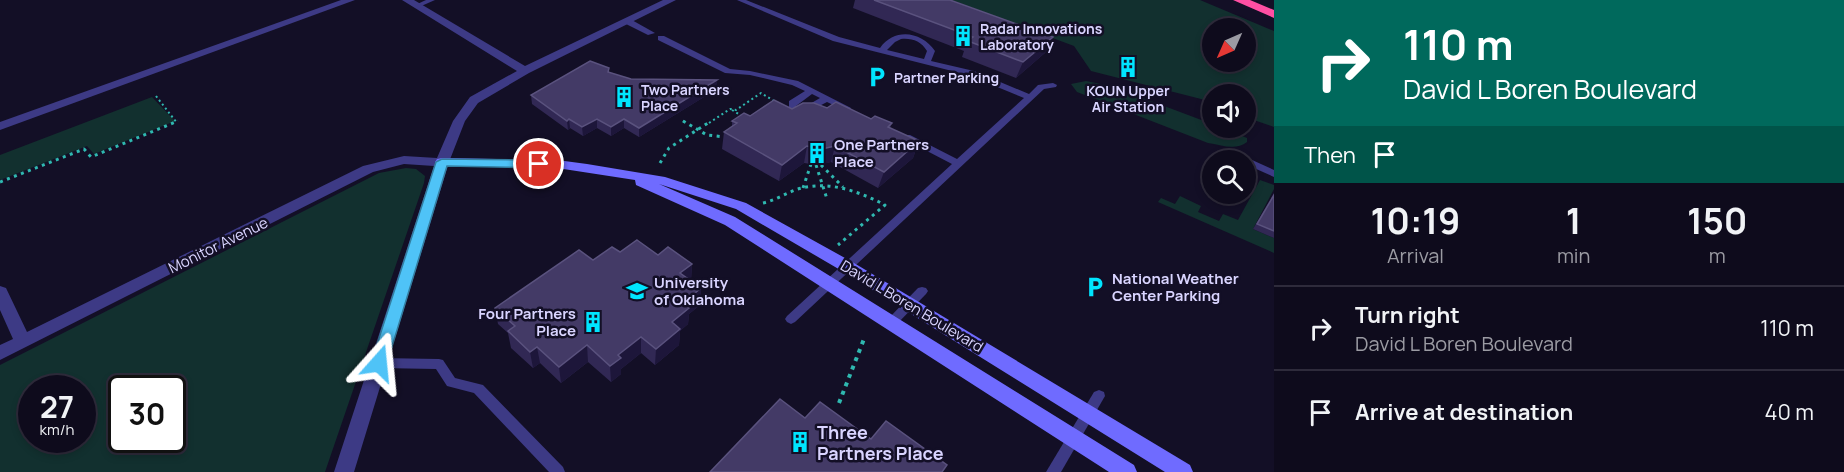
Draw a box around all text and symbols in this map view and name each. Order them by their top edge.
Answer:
text: 110 m [1403,15,1514,73]
north arrow [1202,18,1256,72]
map controls [1202,18,1256,204]
place label: Radar Innovations Laboratory [980,19,1103,54]
building icon: Radar Innovations Laboratory [951,24,975,48]
icon: right [1304,24,1382,102]
building icon: KOUN Upper Air Station [1116,55,1140,79]
parking icon: Partner Parking [865,65,889,89]
place label: Partner Parking [894,68,999,87]
text: David L Boren Boulevard [1403,70,1697,107]
place label: Two Partners Place [641,80,730,115]
place label: KOUN Upper Air Station [1086,81,1170,116]
button: sound [1202,84,1256,138]
building icon: Two Partners Place [612,85,636,109]
place label: One Partners Place [834,134,929,172]
pin [513,138,564,189]
icon: arrive [1368,138,1401,171]
text: Then [1304,140,1356,170]
building icon: One Partners Place [805,141,829,165]
icon: arrive [522,147,555,180]
button: search [1202,150,1256,204]
text: 10:19 [1370,196,1460,245]
text: 1 [1566,196,1582,245]
text: 150 [1687,196,1747,245]
street label: Monitor Avenue [165,212,271,278]
text: Arrival [1387,242,1444,269]
text: min [1557,242,1590,269]
text: m [1709,242,1726,269]
street label: David L Boren Boulevard [837,255,987,357]
place label: National Weather Center Parking [1112,268,1239,306]
place label: University of Oklahoma [654,272,745,310]
parking icon: National Weather Center Parking [1083,275,1107,299]
school or university icon: University of Oklahoma [625,279,649,303]
text: Turn right [1355,300,1460,330]
place label: Four Partners Place [478,303,576,341]
building icon: Four Partners Place [581,310,605,334]
icon: right [1304,312,1337,345]
text: 110 m [1760,313,1814,343]
text: David L Boren Boulevard [1355,330,1573,357]
position arrow [347,331,411,395]
speed limit sign: 30 [108,375,186,453]
text: 27 [40,386,74,427]
icon: arrive [1304,396,1337,429]
text: Arrive at destination [1355,397,1573,427]
text: 40 m [1765,397,1814,427]
text: km/h [40,419,74,440]
place label: Three Partners Place [817,420,944,465]
building icon: Three Partners Place [788,430,812,454]

